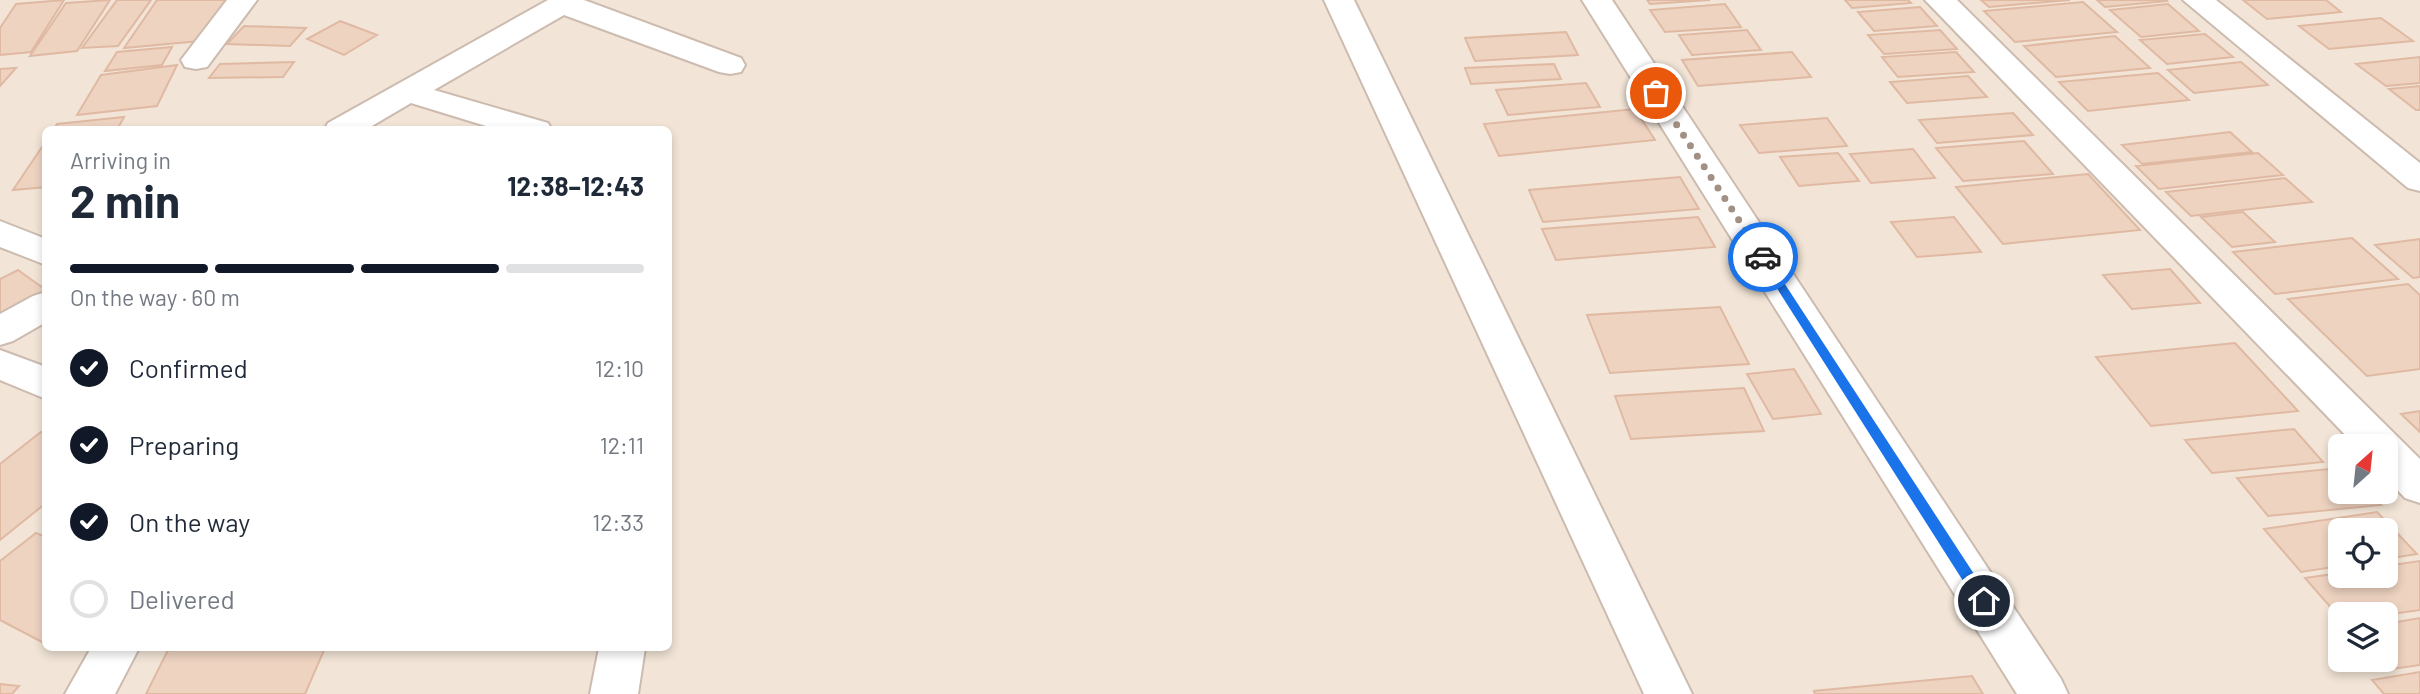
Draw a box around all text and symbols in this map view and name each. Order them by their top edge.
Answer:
pin [1626,63,1686,123]
icon: bag [1637,74,1675,112]
text: Arriving in [70,146,171,174]
text: 12:38–12:43 [507,170,644,201]
text: 2 min [70,172,180,227]
courier [1728,222,1798,292]
icon: car [1744,238,1782,276]
text: On the way · 60 m [70,283,240,311]
icon: check [70,349,108,387]
text: Confirmed [129,352,248,383]
text: 12:10 [595,354,644,382]
icon: check [70,426,108,464]
text: Preparing [129,429,239,460]
text: 12:11 [600,431,644,459]
north arrow [2328,434,2398,504]
map controls [2328,434,2398,672]
icon: check [70,503,108,541]
text: On the way [129,506,250,537]
text: 12:33 [592,508,644,536]
button: locate [2328,518,2398,588]
pin [1954,571,2014,631]
icon: home [1965,582,2003,620]
text: Delivered [129,583,235,614]
button: layers [2328,602,2398,672]

